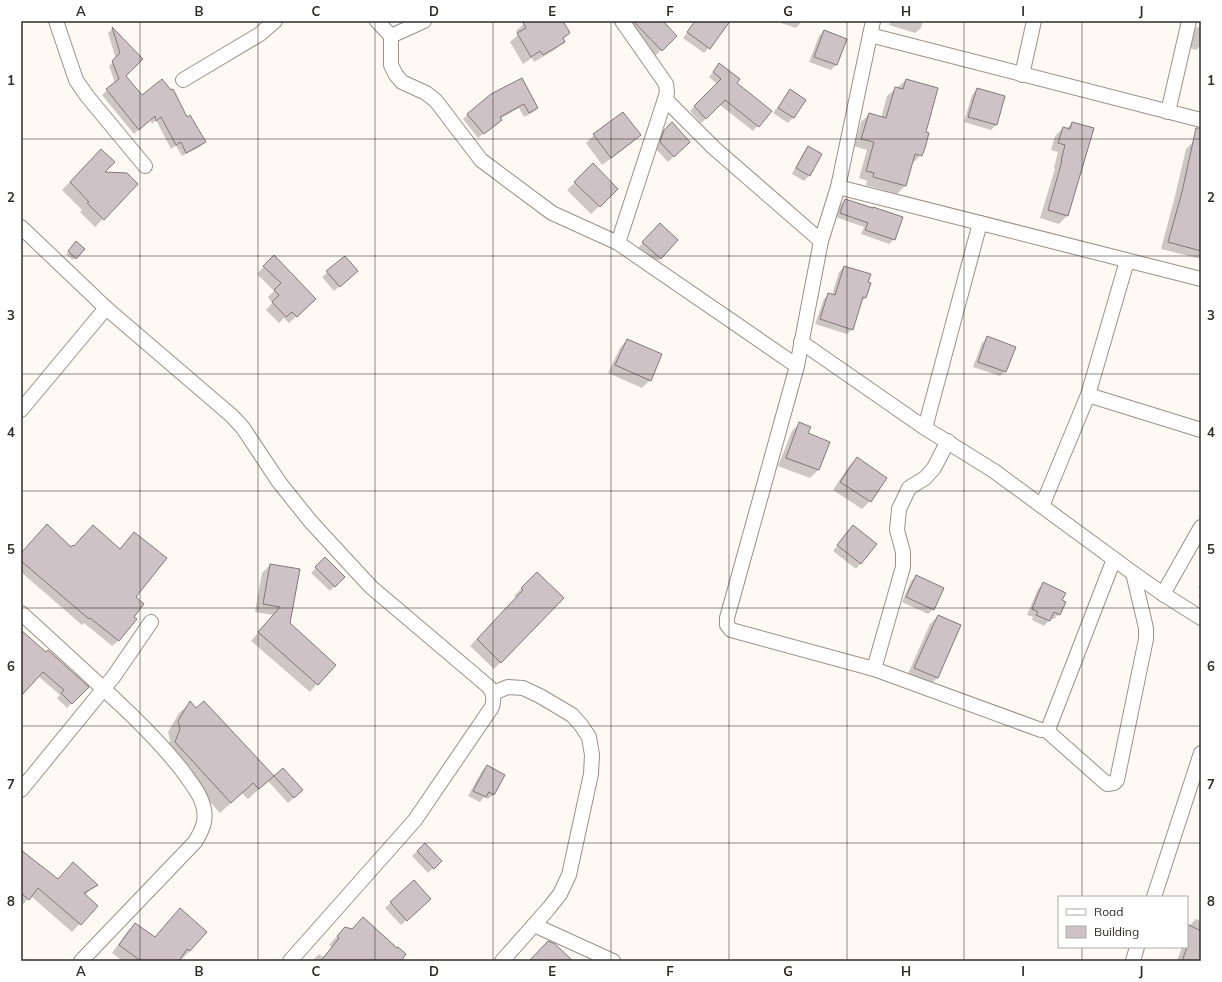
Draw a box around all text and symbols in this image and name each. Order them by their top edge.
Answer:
text: A [76,3,86,19]
text: B [195,3,204,19]
text: C [312,3,321,19]
text: D [429,3,439,19]
text: E [548,3,556,19]
text: F [666,3,674,19]
text: G [783,3,793,19]
text: H [901,3,911,19]
text: I [1021,3,1025,19]
text: J [1139,3,1143,19]
text: 1 [7,72,15,88]
text: 1 [1207,72,1215,88]
text: 2 [7,189,15,205]
text: 2 [1207,189,1215,205]
text: 3 [7,307,15,323]
text: 3 [1207,307,1215,323]
text: 4 [7,424,15,440]
text: 4 [1207,424,1215,440]
text: 5 [7,541,15,557]
text: 5 [1207,541,1215,557]
text: 6 [7,658,15,674]
text: 6 [1207,658,1215,674]
text: 7 [7,776,15,792]
text: 7 [1207,776,1215,792]
text: 8 [7,893,15,909]
text: 8 [1207,893,1215,909]
legend [1058,896,1188,948]
text: Road [1094,904,1123,919]
text: Building [1094,924,1139,939]
text: A [76,963,86,979]
text: B [195,963,204,979]
text: C [312,963,321,979]
text: D [429,963,439,979]
text: E [548,963,556,979]
text: F [666,963,674,979]
text: G [783,963,793,979]
text: H [901,963,911,979]
text: I [1021,963,1025,979]
text: J [1139,963,1143,979]

